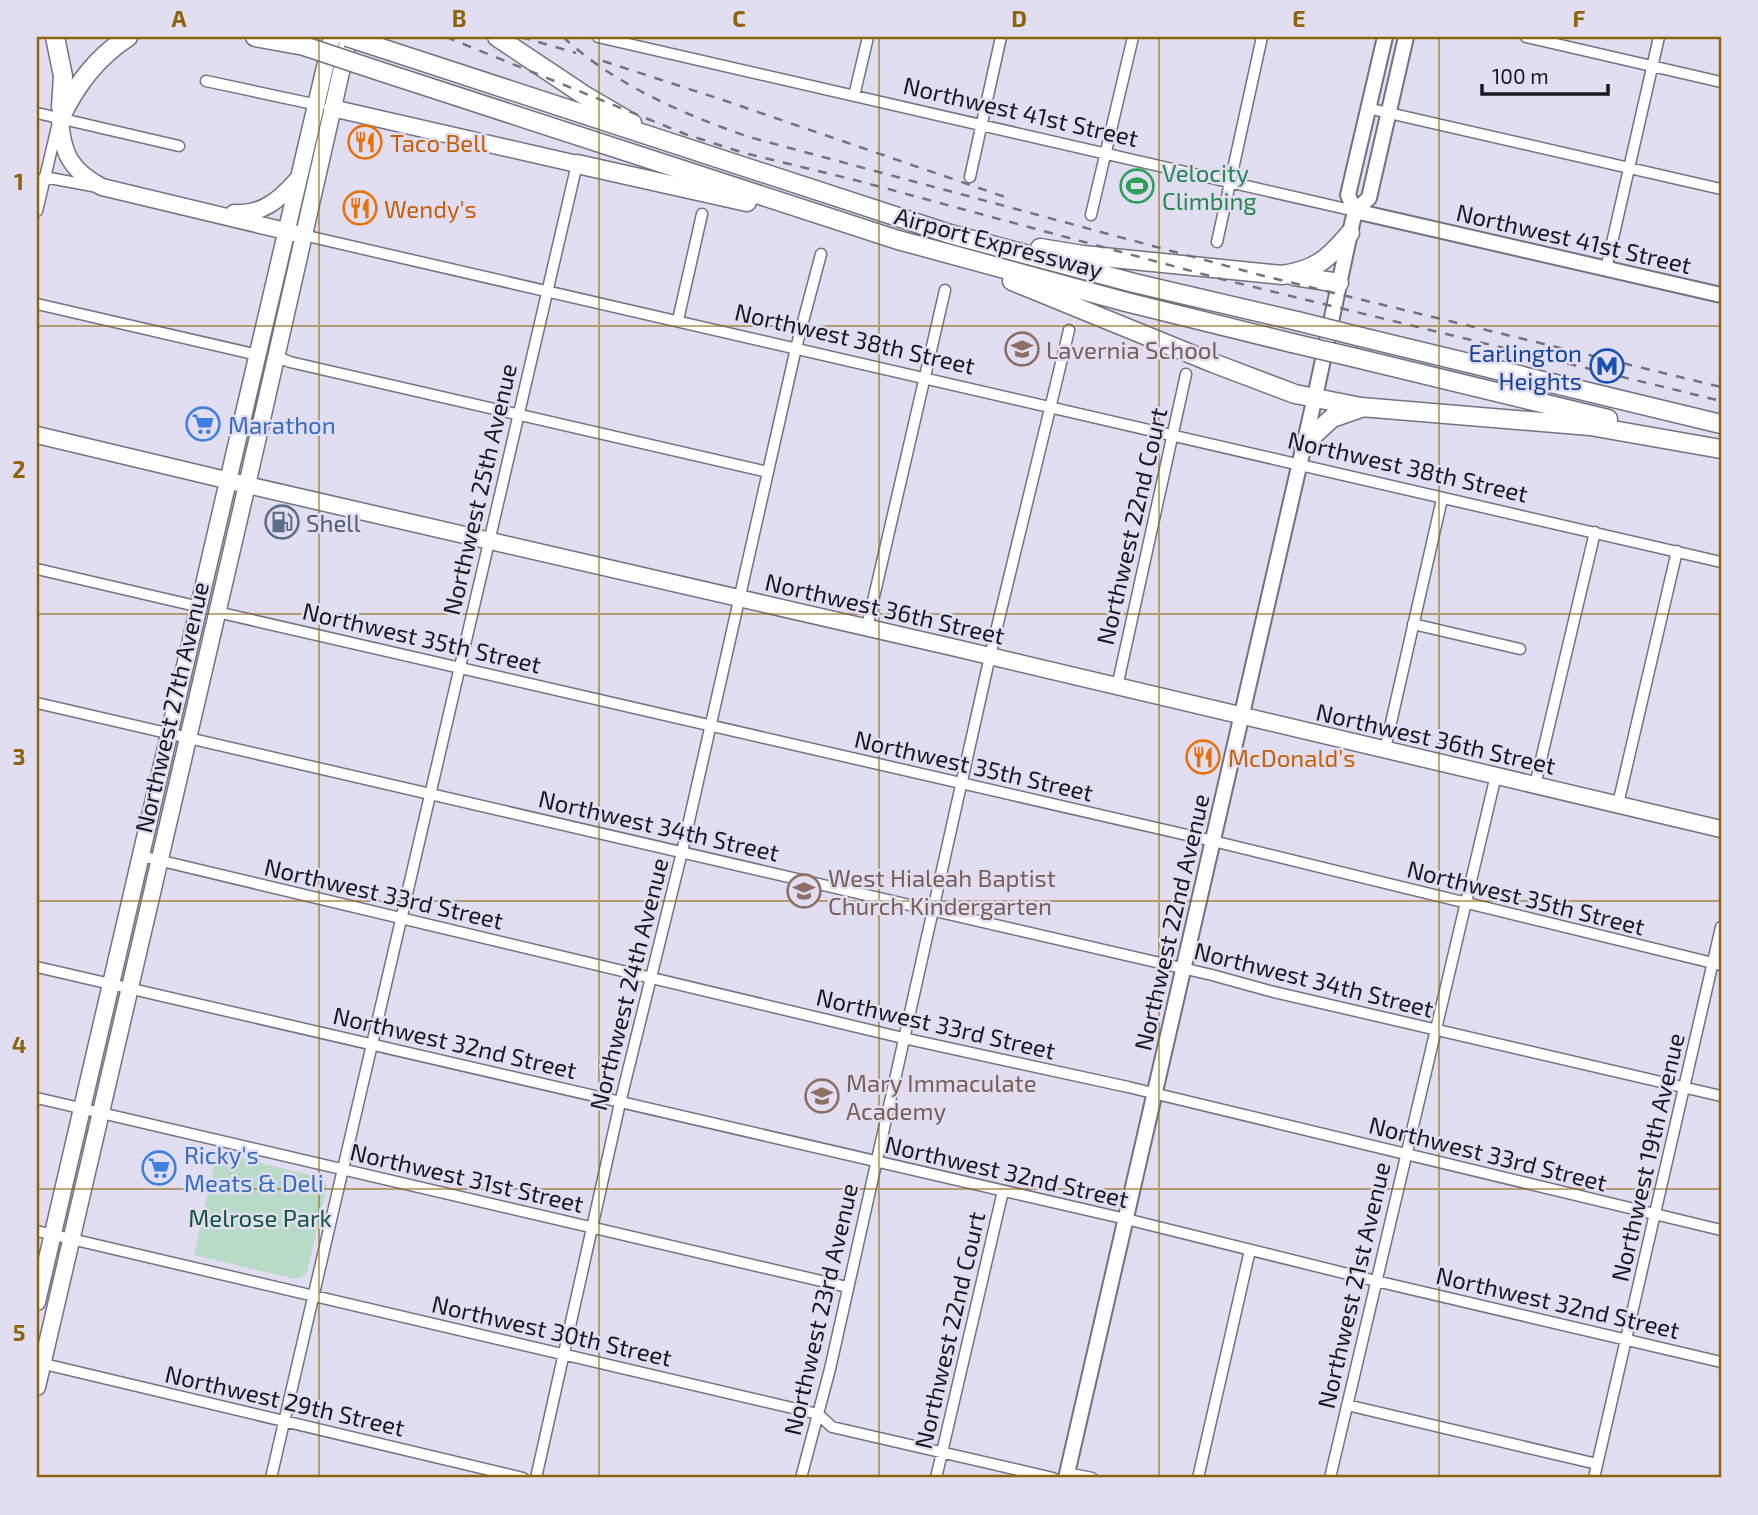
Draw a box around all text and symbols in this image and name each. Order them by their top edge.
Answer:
text: A [171,4,187,32]
text: B [452,4,466,32]
text: C [732,4,746,32]
text: D [1011,4,1027,32]
text: E [1292,4,1306,32]
text: F [1573,4,1586,32]
scale bar [1482,52,1608,96]
text: 100 m [1492,63,1549,88]
street label: Northwest 41st Street [901,70,1141,152]
restaurant icon: Taco Bell [346,123,384,161]
place label: Taco Bell [390,128,487,157]
place label: Velocity Climbing [1162,158,1257,215]
text: 1 [14,167,24,195]
sports icon: Velocity Climbing [1118,167,1156,205]
restaurant icon: Wendy's [341,189,379,227]
place label: Wendy's [384,194,477,223]
street label: Northwest 41st Street [1454,197,1694,279]
street label: Airport Expressway [892,200,1107,284]
street label: Northwest 38th Street [732,296,978,380]
school or university icon: Lavernia School [1003,330,1041,368]
place label: Lavernia School [1046,335,1219,364]
place label: Earlington Heights [1469,338,1582,395]
metro station icon: Earlington Heights [1588,347,1626,385]
street label: Northwest 25th Avenue [436,360,522,618]
supermarket icon: Marathon [184,405,222,443]
street label: Northwest 22nd Court [1090,405,1172,647]
place label: Marathon [228,410,336,439]
street label: Northwest 38th Street [1285,424,1531,508]
text: 2 [12,455,26,483]
fuel station icon: Shell [263,503,301,541]
place label: Shell [306,508,361,537]
street label: Northwest 36th Street [762,566,1008,650]
street label: Northwest 27th Avenue [128,579,214,835]
street label: Northwest 35th Street [300,595,544,679]
street label: Northwest 36th Street [1313,696,1559,780]
street label: Northwest 35th Street [852,723,1096,807]
restaurant icon: McDonald's [1184,738,1222,776]
text: 3 [12,742,26,770]
place label: McDonald's [1228,743,1356,772]
street label: Northwest 34th Street [536,783,782,867]
street label: Northwest 22nd Avenue [1127,791,1215,1053]
street label: Northwest 33rd Street [262,851,506,935]
street label: Northwest 35th Street [1404,853,1648,941]
street label: Northwest 24th Avenue [583,855,673,1113]
place label: West Hialeah Baptist Church Kindergarten [828,863,1056,920]
school or university icon: West Hialeah Baptist Church Kindergarten [785,872,823,910]
street label: Northwest 34th Street [1191,935,1437,1023]
street label: Northwest 33rd Street [814,981,1058,1065]
street label: Northwest 32nd Street [330,1000,580,1084]
text: 4 [12,1030,26,1058]
street label: Northwest 19th Avenue [1604,1030,1690,1284]
place label: Mary Immaculate Academy [846,1068,1037,1125]
school or university icon: Mary Immaculate Academy [803,1077,841,1115]
street label: Northwest 33rd Street [1366,1109,1610,1197]
street label: Northwest 32nd Street [882,1129,1132,1213]
street label: Northwest 31st Street [347,1136,587,1218]
place label: Ricky's Meats & Deli [184,1140,324,1197]
supermarket icon: Ricky's Meats & Deli [140,1149,178,1187]
street label: Northwest 21st Avenue [1311,1159,1395,1411]
street label: Northwest 23rd Avenue [777,1180,863,1438]
park label: Melrose Park [188,1203,332,1232]
street label: Northwest 22nd Court [908,1209,990,1451]
street label: Northwest 32nd Street [1433,1260,1683,1344]
street label: Northwest 30th Street [429,1288,675,1372]
text: 5 [13,1318,25,1346]
street label: Northwest 29th Street [162,1358,408,1442]

